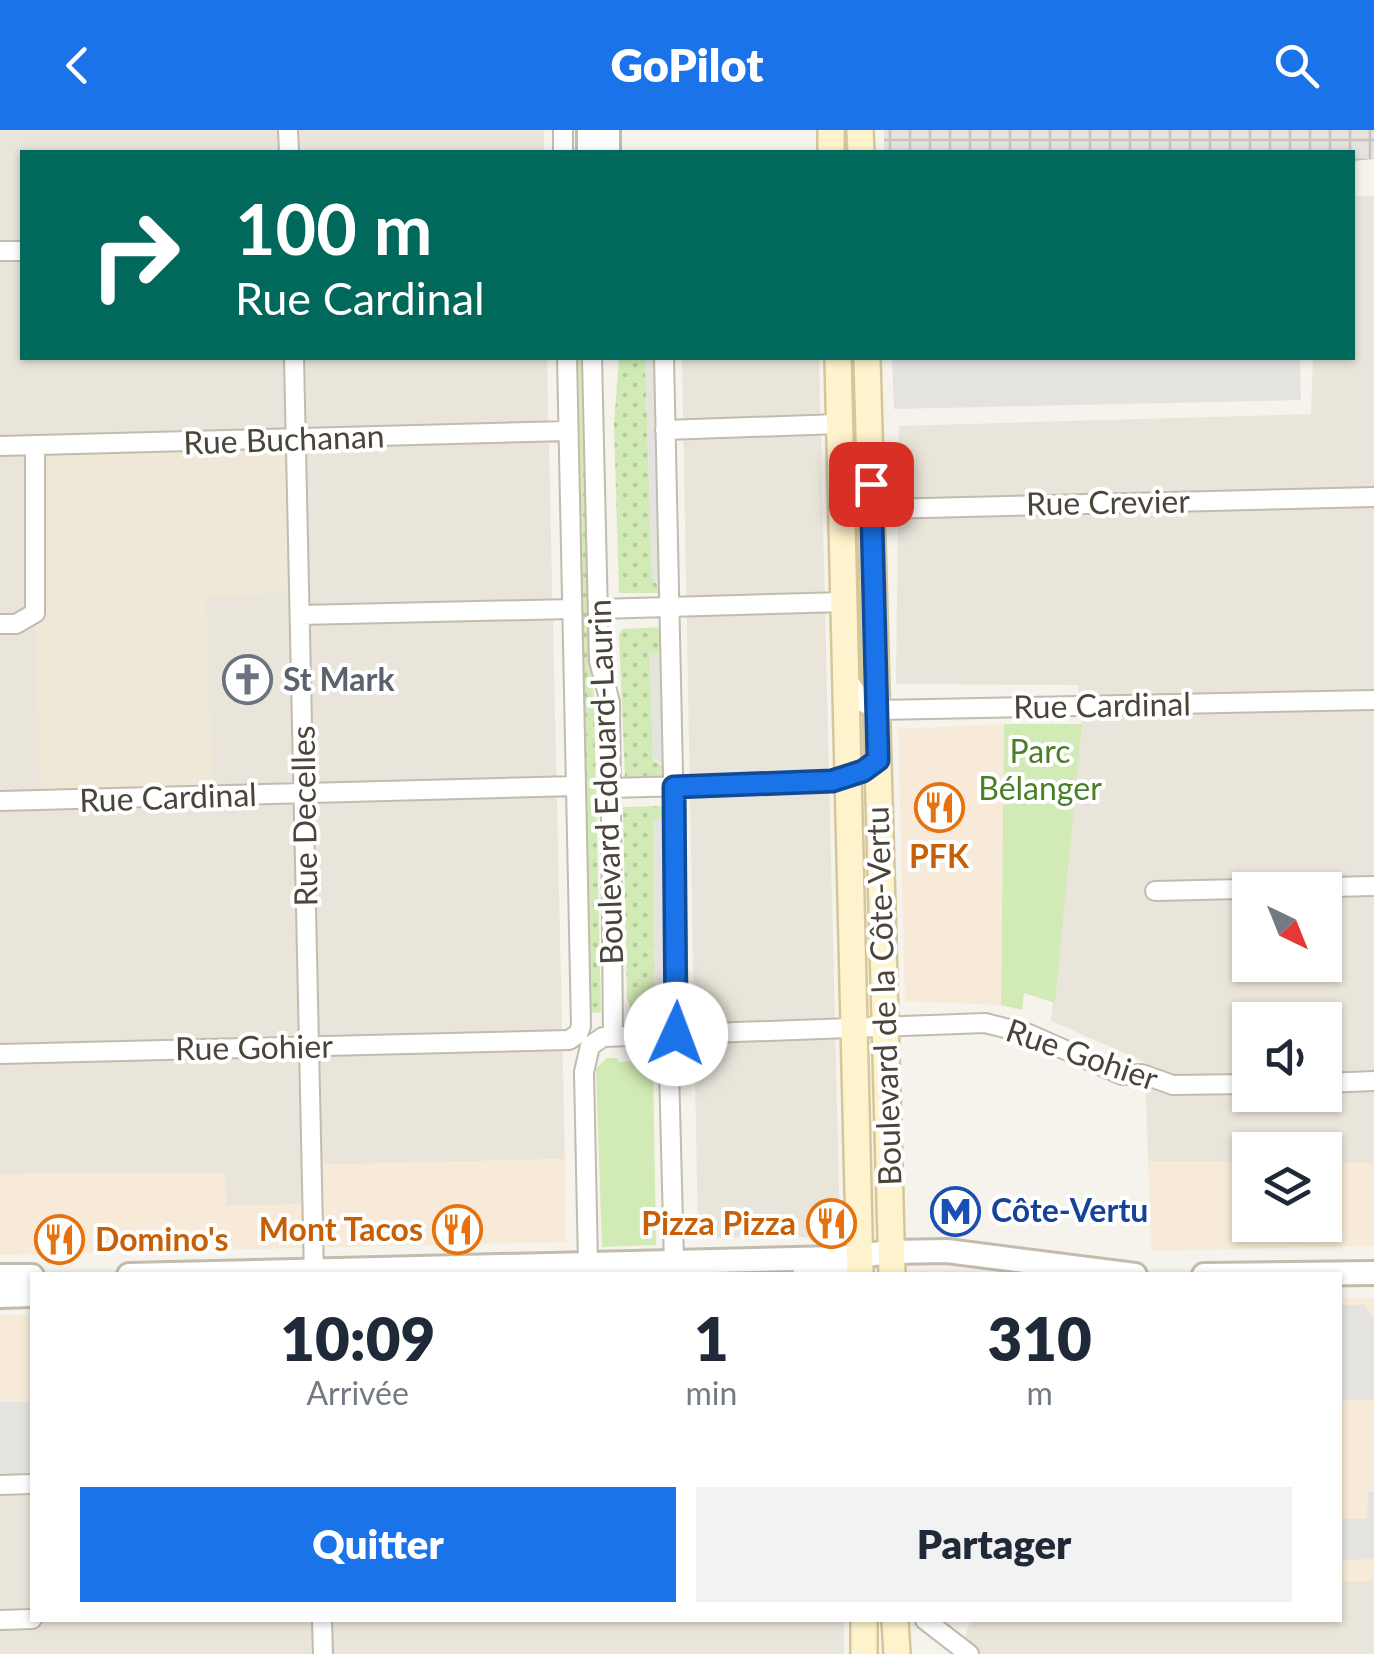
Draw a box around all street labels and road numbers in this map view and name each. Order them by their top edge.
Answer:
street label: Rue Buchanan [183,416,385,461]
street label: Rue Crevier [1026,481,1191,522]
street label: Boulevard Edouard-Laurin [579,599,630,965]
street label: Rue Cardinal [1013,683,1191,726]
street label: Rue Decelles [282,725,325,907]
street label: Rue Cardinal [79,774,257,819]
street label: Boulevard de la Côte-Vertu [856,806,909,1186]
street label: Rue Gohier [1002,1009,1164,1098]
street label: Rue Gohier [175,1026,334,1067]

